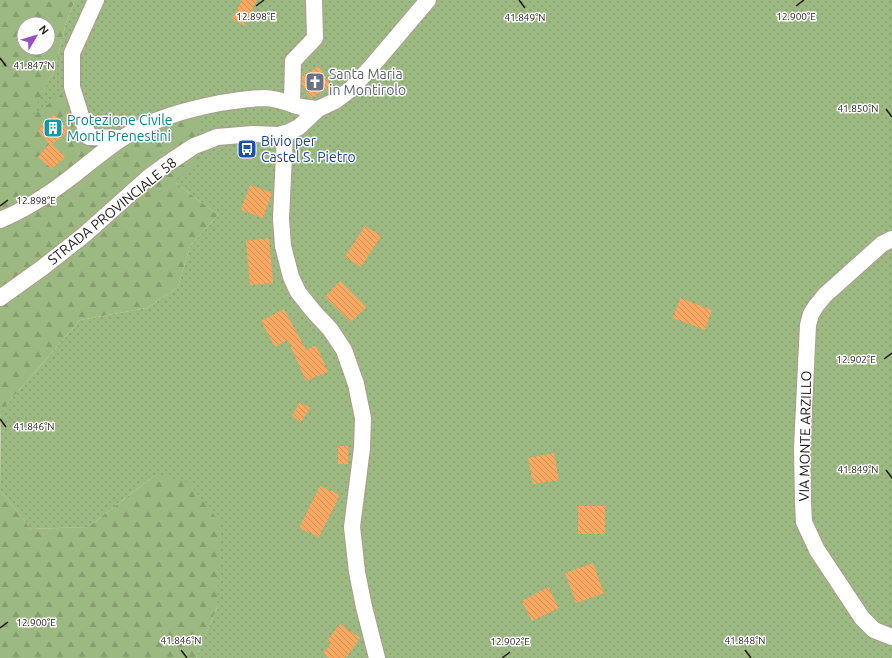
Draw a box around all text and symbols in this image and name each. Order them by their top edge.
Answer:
text: 12.898°E [236,11,276,22]
text: 12.900°E [776,11,816,22]
text: 41.849°N [504,12,546,23]
north arrow [16,16,56,56]
text: N [37,23,51,37]
text: 41.847°N [13,60,55,71]
place label: Santa Maria in Montirolo [329,66,406,98]
church icon: Santa Maria in Montirolo [304,71,326,93]
text: 41.850°N [837,103,879,114]
place label: Protezione Civile Monti Prenestini [67,112,173,144]
building icon: Protezione Civile Monti Prenestini [42,117,64,139]
place label: Bivio per Castel S. Pietro [261,133,356,165]
bus stop icon: Bivio per Castel S. Pietro [236,138,258,160]
street label: STRADA PROVINCIALE 58 [44,154,180,268]
text: 12.898°E [16,195,56,206]
text: 12.902°E [836,354,876,365]
street label: VIA MONTE ARZILLO [796,370,814,502]
text: 41.846°N [13,421,55,432]
text: 41.849°N [837,464,879,475]
text: 12.900°E [16,617,56,628]
text: 41.846°N [160,635,202,646]
text: 41.848°N [724,635,766,646]
text: 12.902°E [490,636,530,647]

